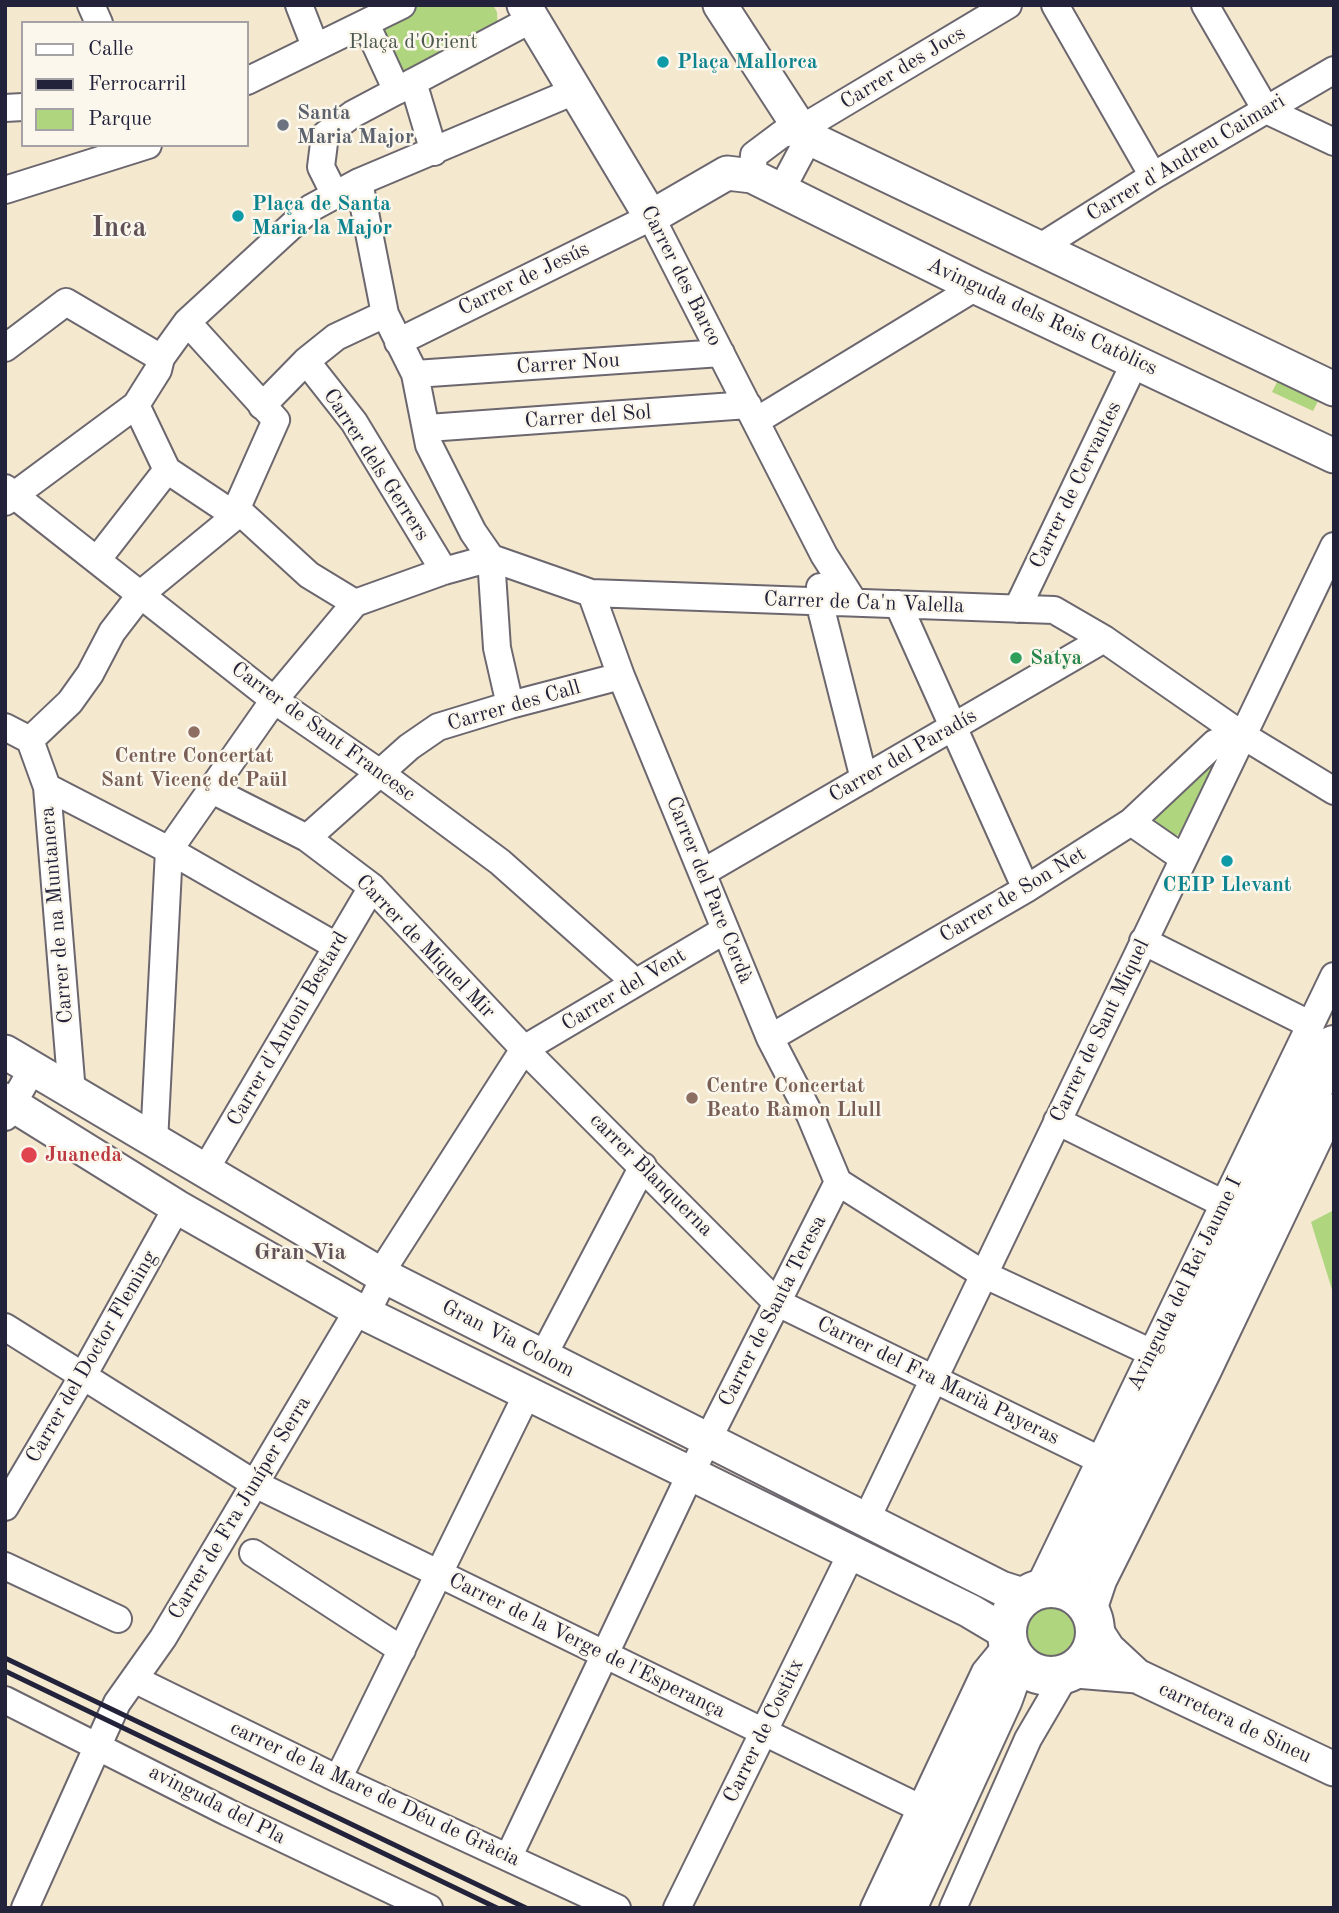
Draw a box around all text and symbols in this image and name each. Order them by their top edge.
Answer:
legend [21,21,248,147]
street label: Carrer des Jocs [836,21,970,115]
park label: Plaça d'Orient [348,29,478,55]
text: Calle [88,39,133,60]
place label: Plaça Mallorca [677,49,818,75]
marker: Plaça Mallorca [655,54,671,70]
text: Ferrocarril [88,74,186,95]
street label: Carrer d'Andreu Caimari [1082,89,1290,227]
place label: Santa Maria Major [297,100,414,150]
text: Parque [88,109,152,130]
marker: Santa Maria Major [275,117,291,133]
place label: Plaça de Santa Maria la Major [252,191,392,241]
street label: Carrer des Barco [635,201,727,351]
marker: Plaça de Santa Maria la Major [230,208,246,224]
district label: Inca [91,212,147,246]
street label: Carrer de Jesús [454,236,594,322]
street label: Avinguda dels Reis Catòlics [923,253,1161,381]
street label: Carrer Nou [515,348,621,380]
street label: Carrer dels Gerrers [317,384,435,546]
street label: Carrer de Cervantes [1025,397,1127,573]
street label: Carrer del Sol [524,400,652,434]
street label: Carrer de Ca'n Valella [763,587,965,619]
place label: Satya [1030,645,1082,671]
marker: Satya [1008,650,1024,666]
street label: Carrer de Sant Francesc [226,657,420,807]
street label: Carrer des Call [445,675,583,737]
street label: Carrer del Paradís [825,703,981,809]
marker: Centre Concertat Sant Vicenç de Paül [186,724,202,740]
place label: Centre Concertat Sant Vicenç de Paül [101,743,287,793]
street label: Carrer del Pare Cerdà [660,793,758,987]
street label: Carrer de na Muntanera [35,805,79,1025]
street label: Carrer de Son Net [935,841,1091,949]
marker: CEIP Llevant [1219,853,1235,869]
street label: Carrer de Miquel Mir [350,870,500,1024]
place label: CEIP Llevant [1163,872,1291,898]
street label: Carrer d'Antoni Bestard [222,927,354,1131]
street label: Carrer de Sant Miquel [1045,935,1155,1127]
street label: Carrer del Vent [557,943,691,1037]
place label: Centre Concertat Beato Ramon Llull [706,1073,882,1123]
marker: Centre Concertat Beato Ramon Llull [684,1090,700,1106]
street label: carrer Blanquerna [584,1108,718,1242]
place label: Juaneda [45,1142,122,1168]
marker: Juaneda [19,1145,39,1165]
street label: Avinguda del Rei Jaume I [1122,1173,1248,1395]
street label: Carrer de Santa Teresa [714,1211,832,1411]
district label: Gran Via [254,1239,346,1267]
street label: Carrer del Doctor Fleming [21,1246,163,1468]
street label: Gran Via Colom [437,1295,579,1383]
street label: Carrer del Fra Marià Payeras [813,1311,1063,1451]
street label: Carrer de Fra Juníper Serra [163,1392,317,1624]
street label: Carrer de la Verge de l'Esperança [445,1568,729,1724]
street label: Carrer de Costitx [718,1655,810,1807]
street label: carretera de Sineu [1155,1677,1315,1769]
street label: carrer de la Mare de Déu de Gràcia [226,1716,524,1872]
street label: avinguda del Pla [144,1760,290,1850]

